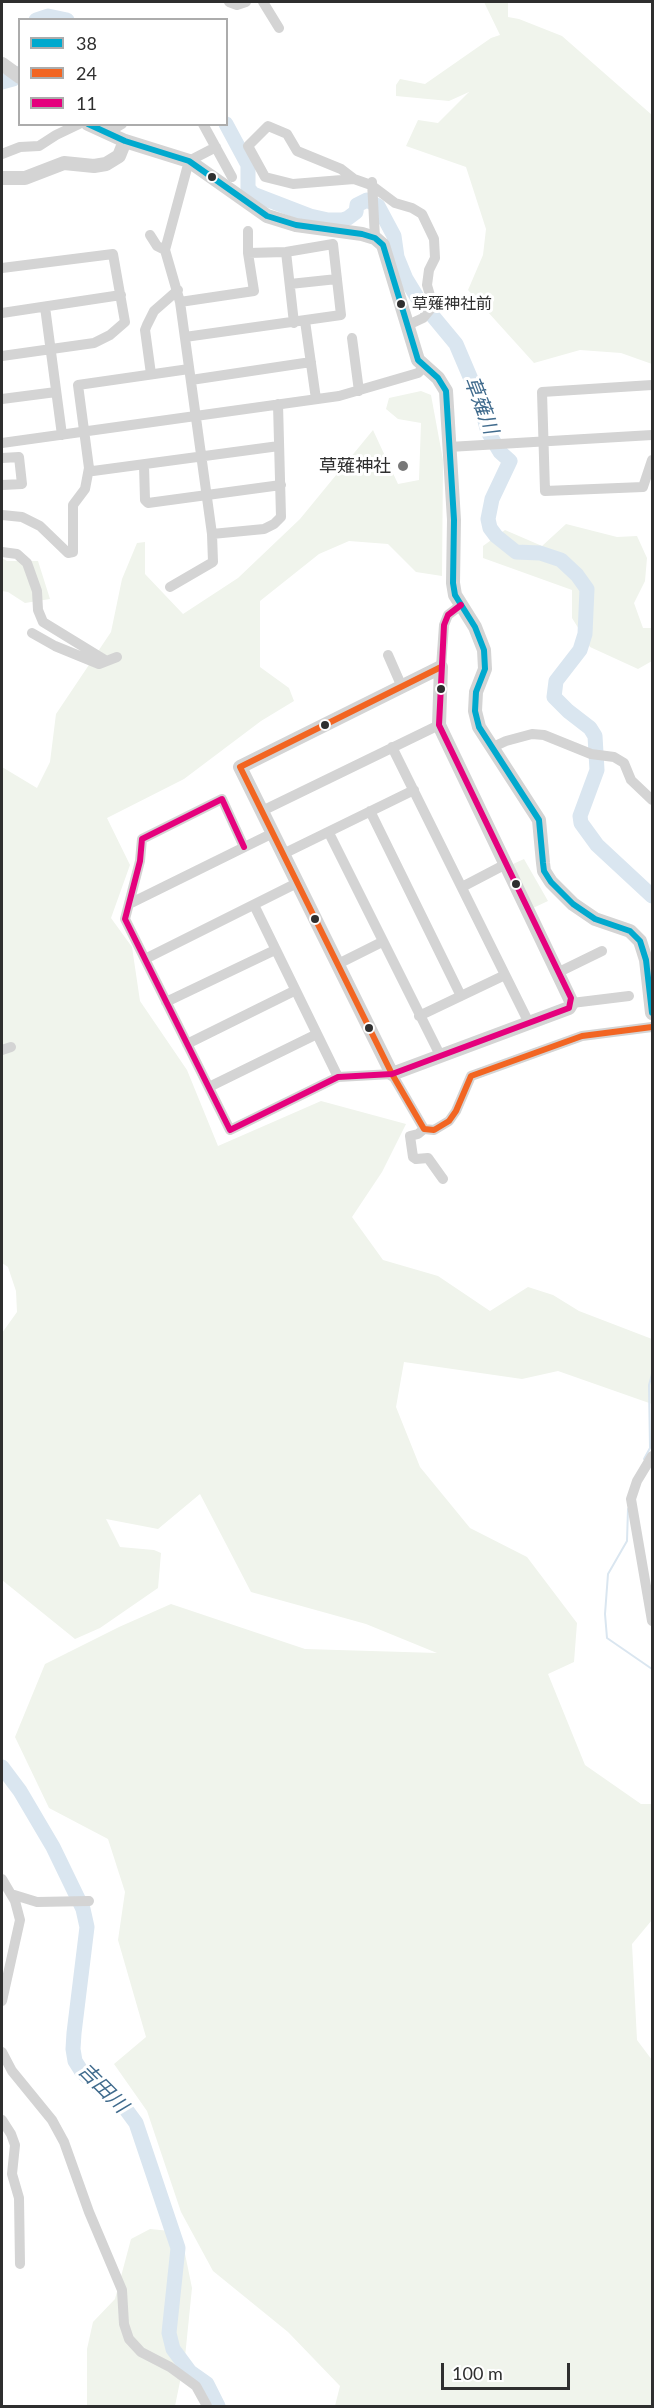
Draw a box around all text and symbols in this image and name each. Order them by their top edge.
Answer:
legend [18,18,228,126]
text: 38 [76,32,97,54]
text: 24 [76,62,97,84]
text: 11 [76,92,97,114]
unlabelled marker [206,171,218,183]
place label: 草薙神社前 [412,294,492,314]
marker: 草薙神社前 [395,298,407,310]
water label: 草薙川 [459,373,503,437]
place label: 草薙神社 [319,455,391,477]
marker: 草薙神社 [396,459,410,473]
unlabelled marker [435,683,447,695]
unlabelled marker [319,719,331,731]
unlabelled marker [510,878,522,890]
unlabelled marker [309,913,321,925]
unlabelled marker [363,1022,375,1034]
water label: 吉田川 [73,2058,133,2118]
scale bar [444,2351,573,2389]
text: 100 m [452,2362,503,2384]

